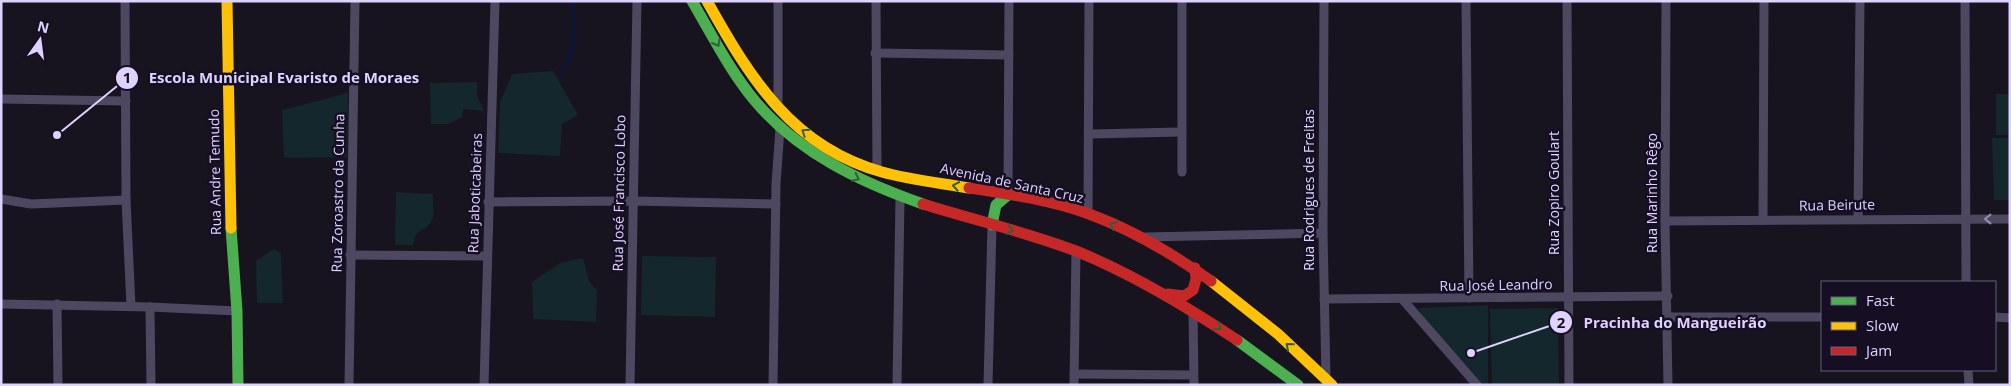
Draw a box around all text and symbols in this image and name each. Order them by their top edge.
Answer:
north arrow [15,15,65,65]
text: N [35,16,51,37]
one-way arrow [711,38,721,47]
callout: Escola Municipal Evaristo de Moraes [114,63,430,93]
text: 1 [123,67,131,87]
text: Escola Municipal Evaristo de Moraes [149,67,419,87]
street label: Rua Andre Temudo [204,109,225,235]
street label: Rua Rodrigues de Freitas [1299,109,1318,271]
street label: Rua Zoroastro da Cunha [327,113,348,273]
street label: Rua José Francisco Lobo [608,114,629,271]
one-way arrow [801,129,811,138]
street label: Rua Zopiro Goulart [1544,131,1563,255]
street label: Rua Jaboticabeiras [463,132,486,253]
street label: Rua Marinho Rêgo [1642,133,1661,253]
street label: Avenida de Santa Cruz [939,158,1086,207]
one-way arrow [851,172,860,182]
one-way arrow [952,181,960,191]
street label: Rua Beirute [1799,194,1875,215]
one-way arrow [1983,214,1991,224]
one-way arrow [1109,220,1118,231]
one-way arrow [1005,224,1014,235]
street label: Rua José Leandro [1439,274,1553,295]
legend [1821,281,1996,371]
text: Fast [1866,290,1895,310]
callout: Pracinha do Mangueirão [1549,307,1777,337]
text: 2 [1557,312,1566,332]
text: Pracinha do Mangueirão [1584,312,1766,332]
text: Slow [1866,315,1899,335]
one-way arrow [1213,321,1222,331]
text: Jam [1864,340,1892,360]
one-way arrow [1286,343,1295,352]

